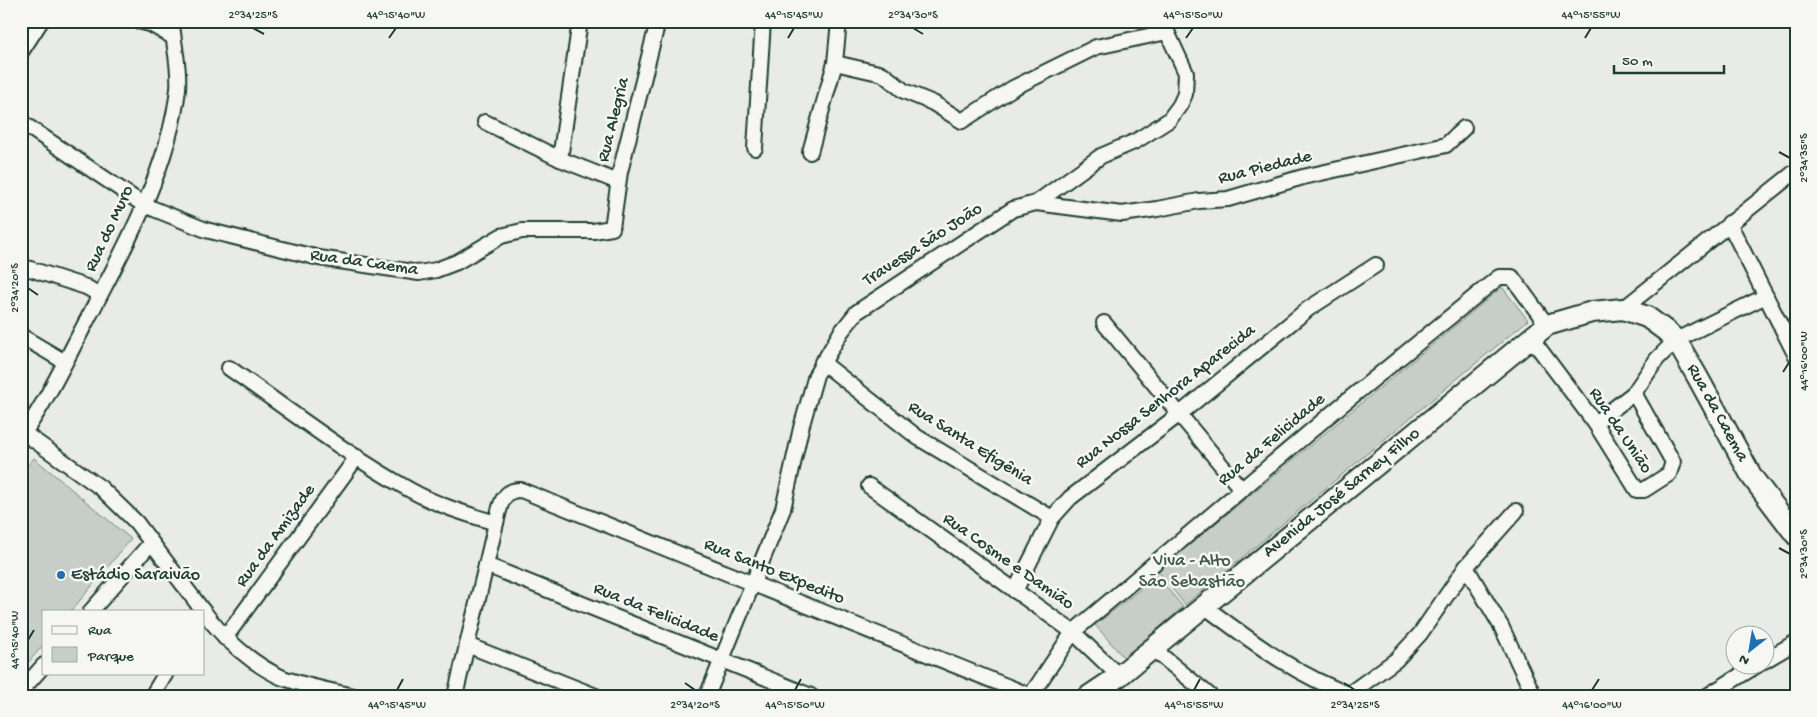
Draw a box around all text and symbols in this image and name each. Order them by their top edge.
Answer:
text: 2°34'25"S [229,9,278,23]
text: 44°15'40"W [367,9,425,23]
text: 44°15'45"W [765,9,823,23]
text: 2°34'30"S [888,9,938,23]
text: 44°15'50"W [1163,9,1223,23]
text: 44°15'55"W [1562,9,1620,23]
scale bar [1614,42,1724,74]
text: 50 m [1622,53,1653,71]
street label: Rua Alegria [593,75,635,165]
text: 2°34'35"S [1798,133,1812,183]
street label: Rua Piedade [1216,146,1315,190]
street label: Rua do Muro [81,182,139,276]
street label: Travessa São João [858,199,987,292]
street label: Rua da Caema [309,245,420,281]
text: 2°34'20"S [9,263,23,313]
street label: Rua Nossa Senhora Aparecida [1072,320,1261,474]
text: 44°16'00"W [1798,331,1812,391]
street label: Rua da Caema [1681,360,1753,467]
street label: Rua da União [1584,384,1656,478]
street label: Rua da Felicidade [1214,389,1331,491]
street label: Rua Santa Efigênia [904,397,1037,491]
street label: Avenida José Sarney Filho [1259,423,1425,563]
street label: Rua da Amizade [232,480,321,592]
street label: Rua Cosme e Damião [938,509,1078,615]
text: 2°34'30"S [1798,529,1812,579]
street label: Rua Santo Expedito [701,534,847,610]
park label: Viva - Alto São Sebastião [1139,551,1245,593]
place label: Estádio Saraivão [71,565,200,586]
marker: Estádio Saraivão [55,569,67,581]
street label: Rua da Felicidade [590,578,723,648]
legend [42,610,205,674]
text: 44°15'40"W [9,611,23,669]
text: Rua [88,622,112,640]
north arrow [1724,624,1774,674]
text: Parque [87,648,134,666]
text: N [1736,649,1753,669]
text: 44°15'45"W [368,699,426,713]
text: 2°34'20"S [670,699,720,713]
text: 44°15'50"W [765,699,825,713]
text: 44°15'55"W [1165,699,1223,713]
text: 2°34'25"S [1331,699,1380,713]
text: 44°16'00"W [1562,699,1622,713]

